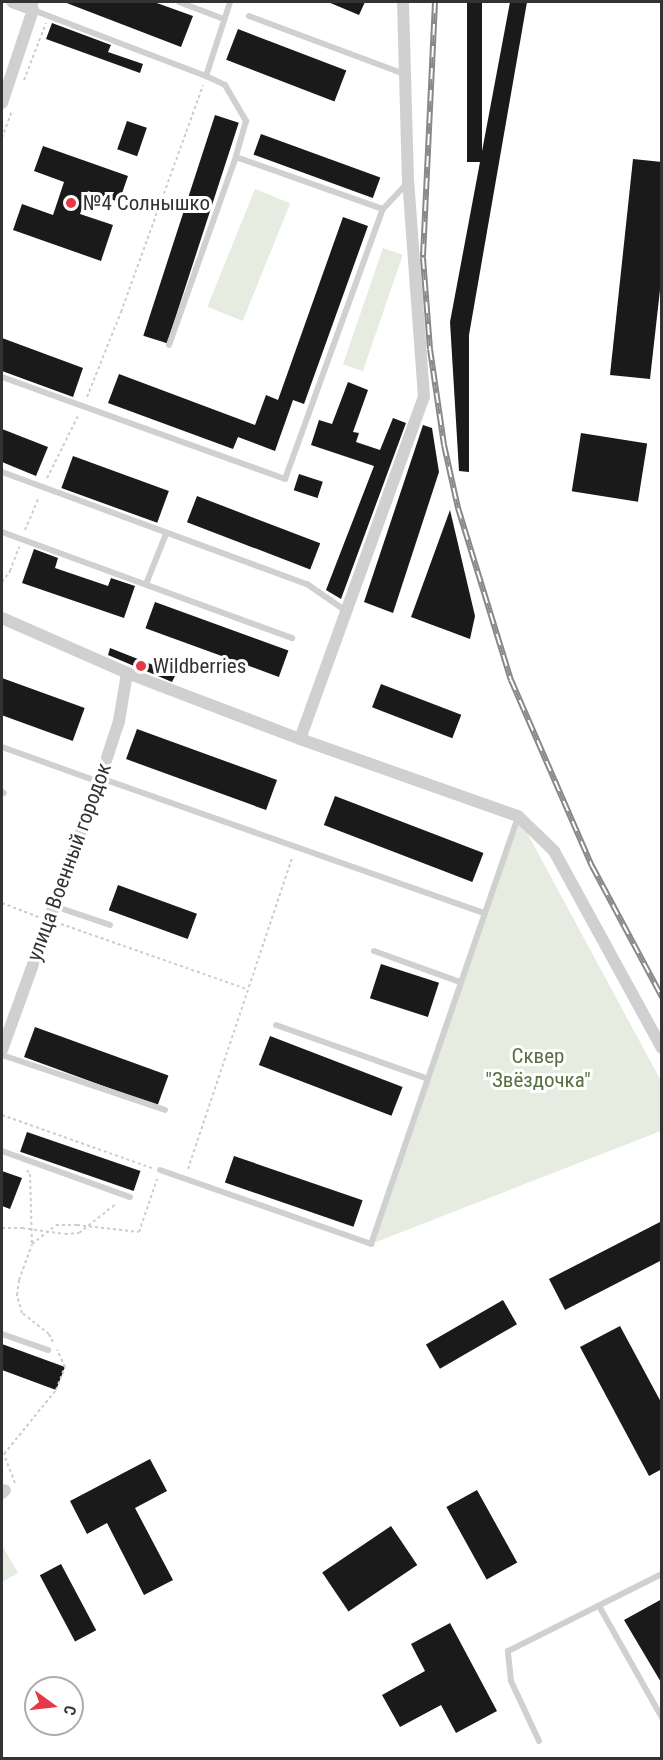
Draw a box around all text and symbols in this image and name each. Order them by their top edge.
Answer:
place label: №4 Солнышко [83,190,210,216]
marker: №4 Солнышко [64,196,78,210]
place label: Wildberries [153,653,246,679]
marker: Wildberries [134,659,148,673]
street label: улица Военный городок [21,760,117,964]
park label: Сквер "Звёздочка" [485,1043,591,1093]
north arrow [24,1676,84,1736]
text: С [60,1703,80,1717]

